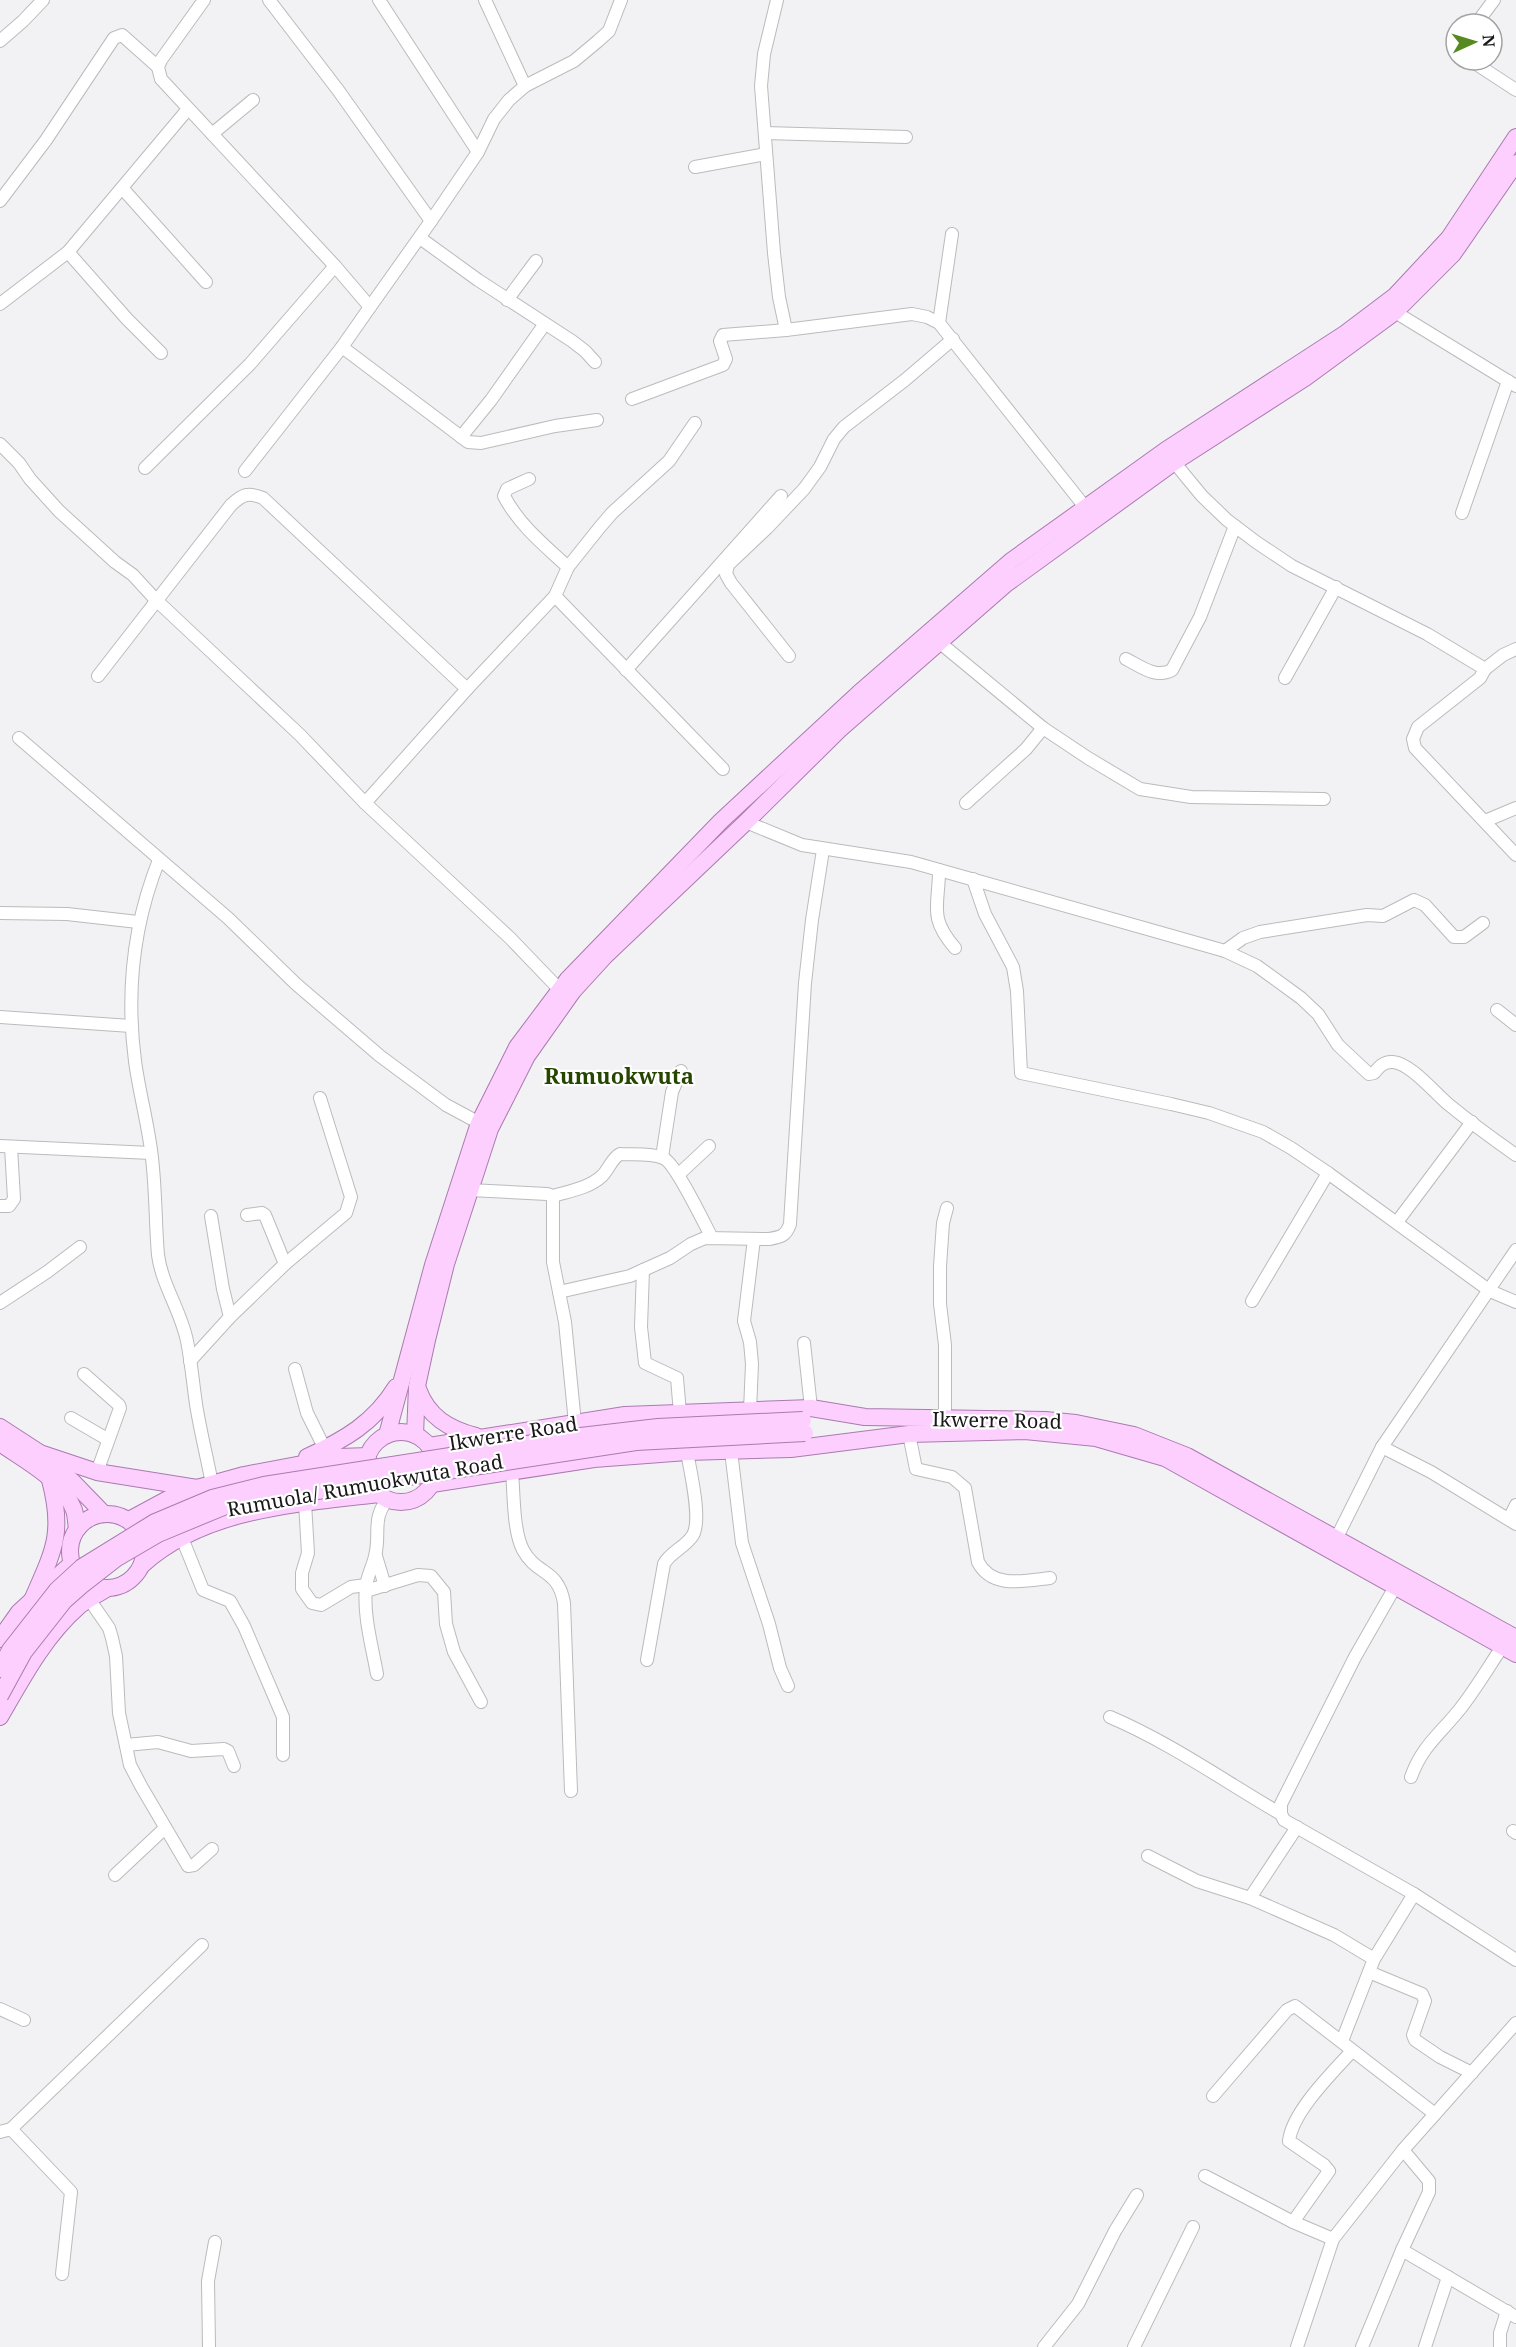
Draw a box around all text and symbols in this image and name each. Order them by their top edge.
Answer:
north arrow [1444,12,1504,72]
text: N [1478,34,1500,48]
district label: Rumuokwuta [544,1060,694,1090]
street label: Ikwerre Road [932,1405,1062,1435]
street label: Ikwerre Road [447,1410,579,1456]
street label: Rumuola/ Rumuokwuta Road [225,1447,505,1523]

